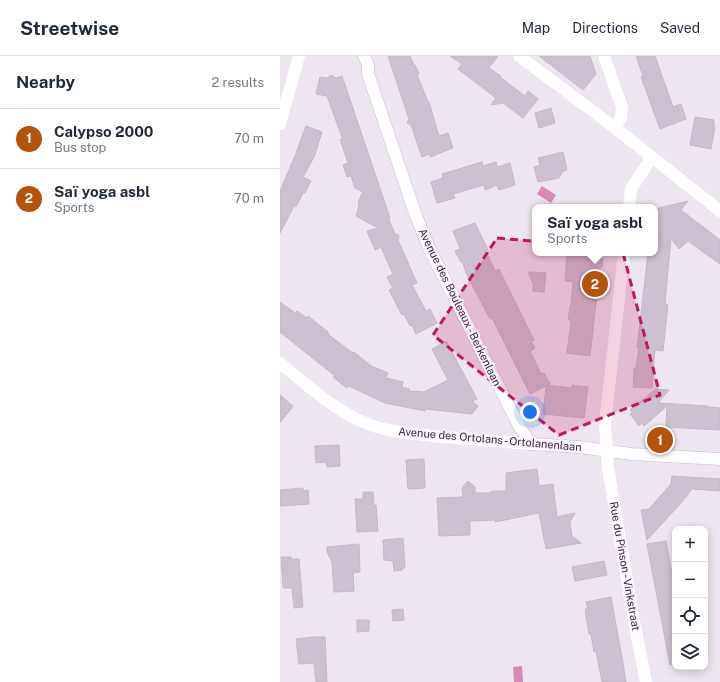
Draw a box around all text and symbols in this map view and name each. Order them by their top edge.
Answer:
text: Streetwise [20,17,119,39]
text: Map [522,20,550,36]
text: Directions [572,20,638,36]
text: Saved [660,20,700,36]
text: Nearby [16,72,75,92]
text: 2 results [212,75,264,90]
text: Calypso 2000 [54,123,153,140]
text: 1 [26,131,32,146]
text: 70 m [234,131,264,146]
text: Bus stop [54,140,106,155]
text: Saï yoga asbl [54,183,150,200]
text: 2 [25,191,33,206]
text: 70 m [234,191,264,206]
text: Sports [54,200,94,215]
popup [532,204,658,256]
text: Saï yoga asbl [547,214,643,231]
street label: Avenue des Bouleaux - Berkenlaan [416,226,504,388]
text: Sports [547,231,587,246]
pin: 2 [582,269,608,299]
your location [520,402,540,422]
street label: Avenue des Ortolans - Ortolanenlaan [398,425,582,453]
pin: 1 [647,425,673,455]
street label: Rue du Pinson - Vinkstraat [608,500,642,632]
map controls [672,526,708,670]
button: + [672,526,708,562]
button: − [672,562,708,598]
button: locate [672,598,708,634]
button: layers [672,634,708,670]

